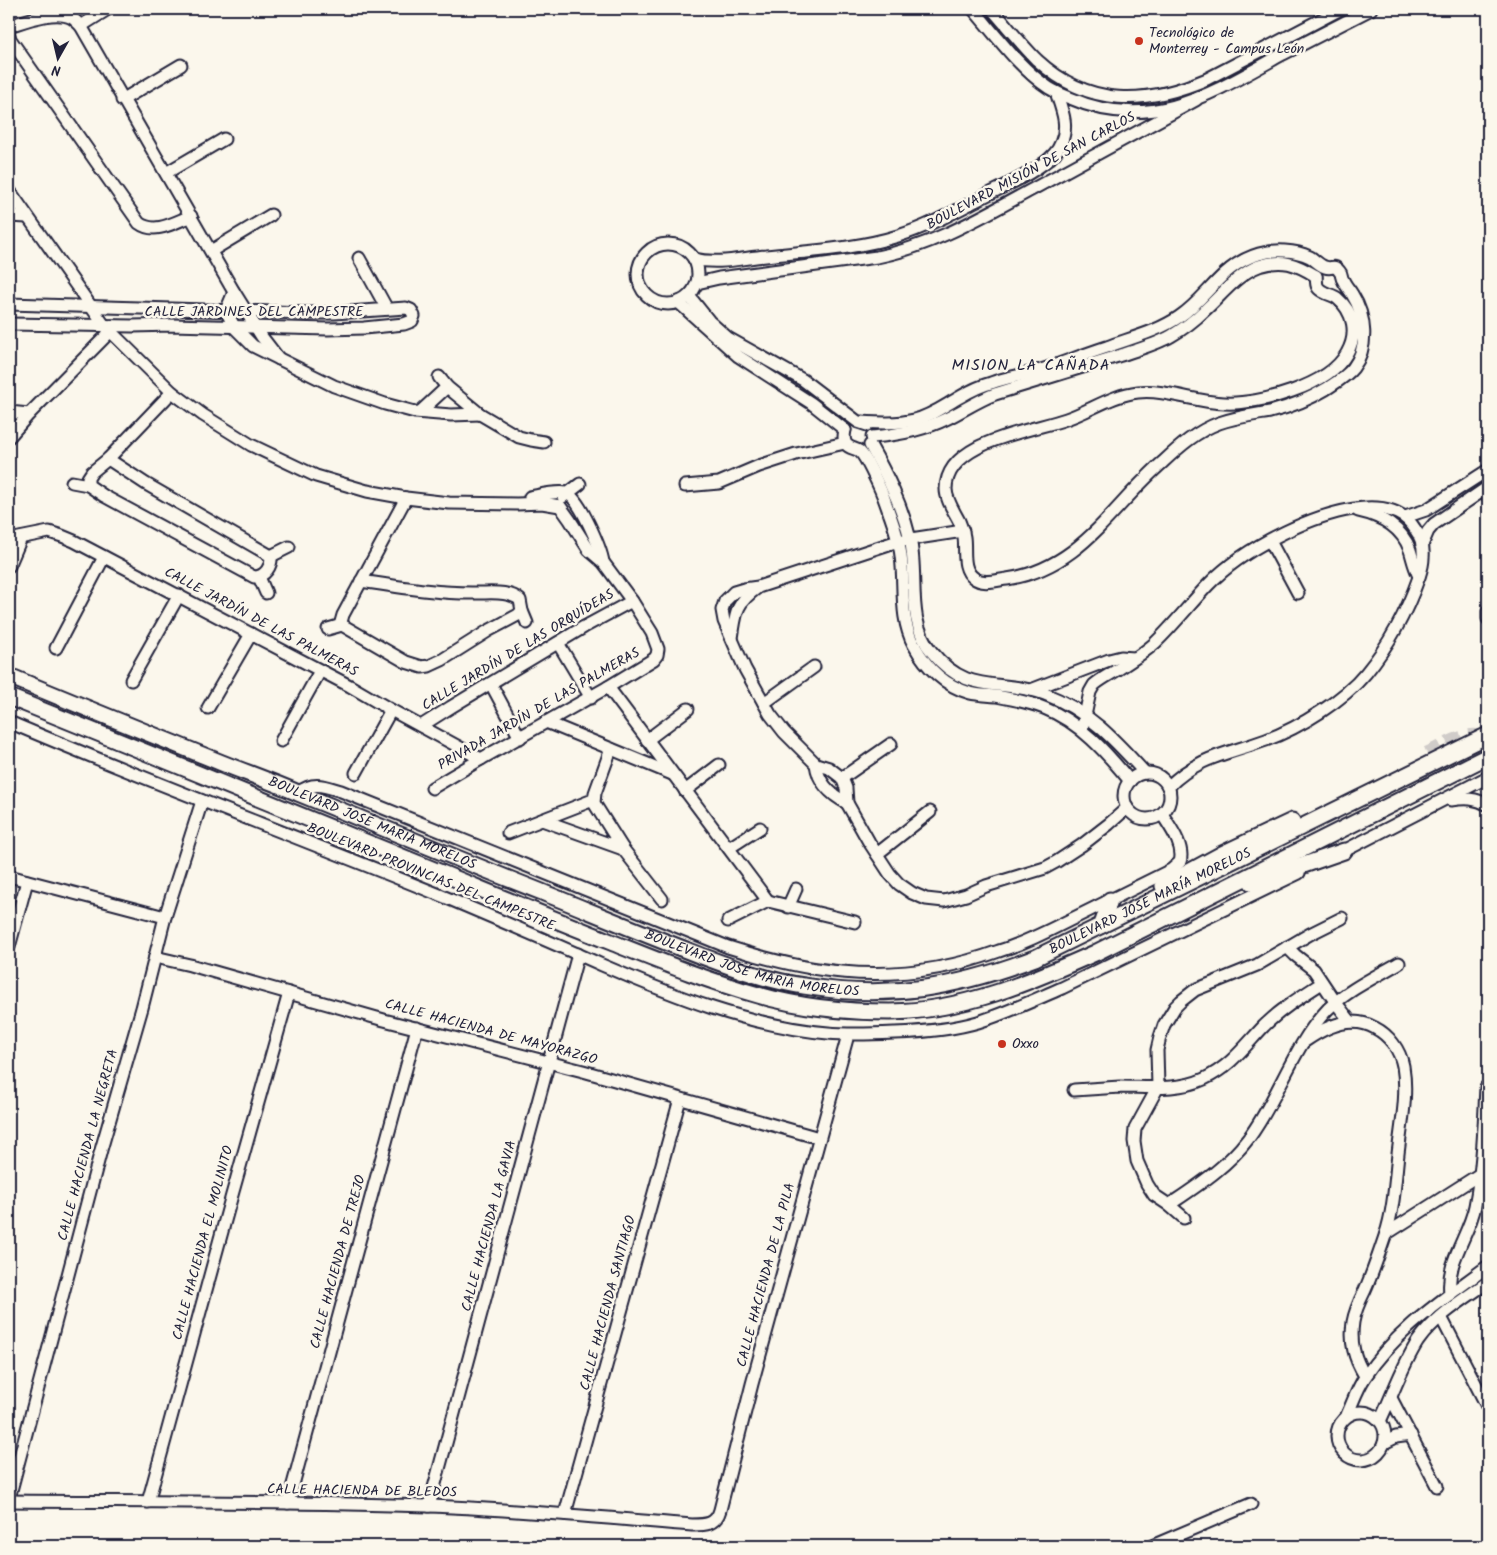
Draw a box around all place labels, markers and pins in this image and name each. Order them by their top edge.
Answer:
place label: Tecnológico de Monterrey - Campus León [1149,22,1304,60]
marker: Tecnológico de Monterrey - Campus León [1133,35,1145,47]
place label: Oxxo [1012,1033,1039,1055]
marker: Oxxo [996,1038,1008,1050]

